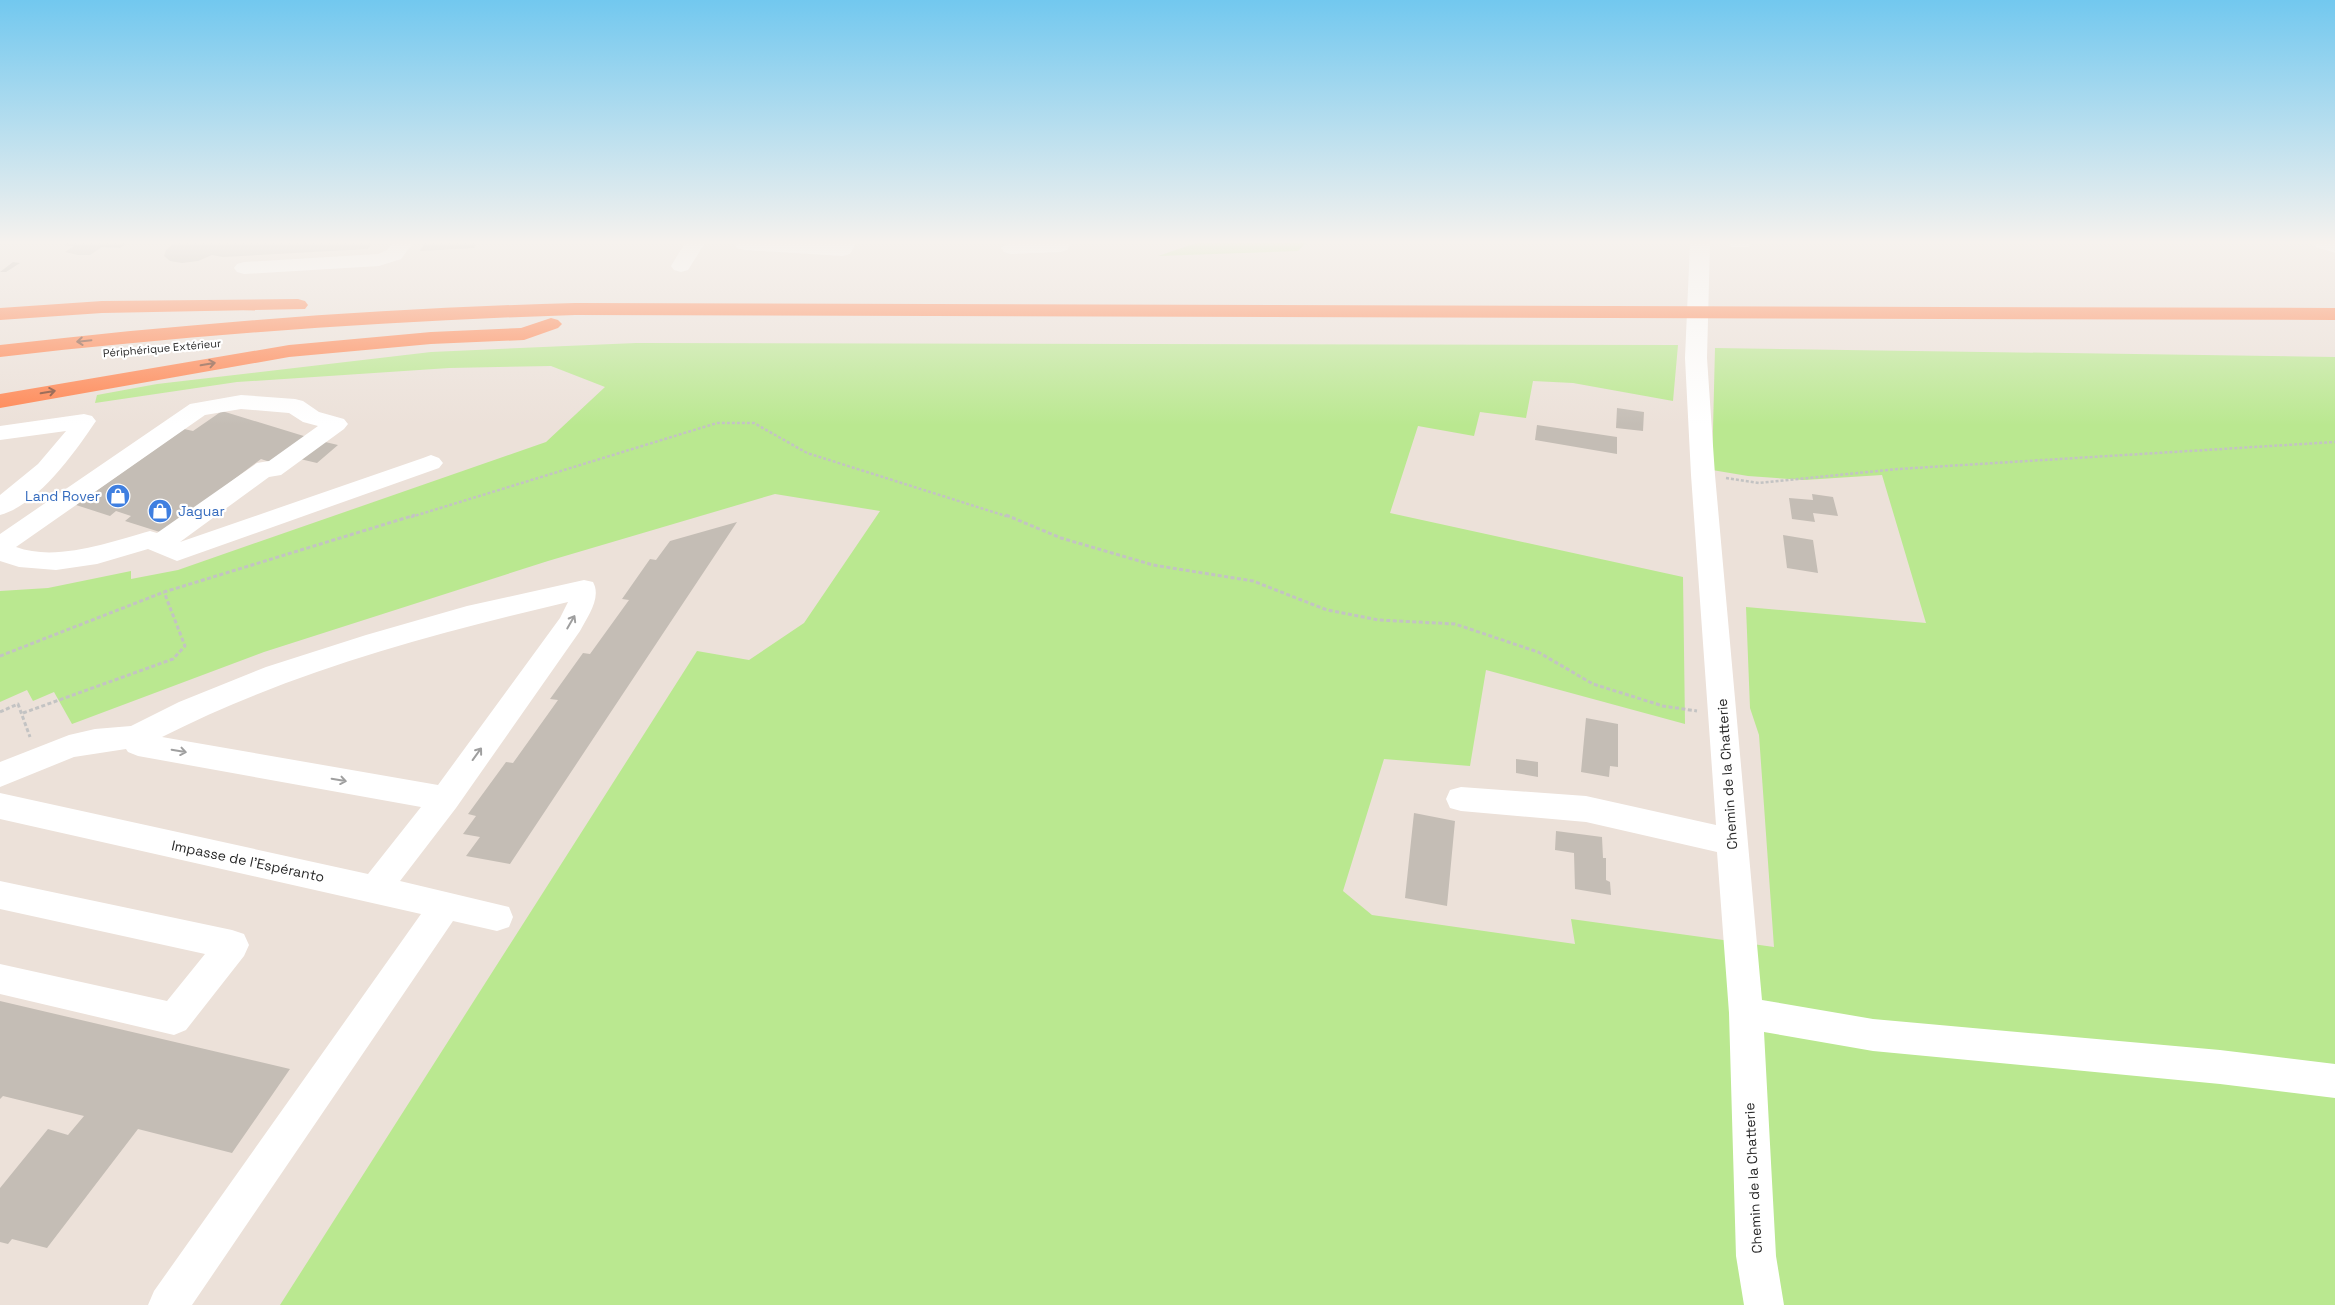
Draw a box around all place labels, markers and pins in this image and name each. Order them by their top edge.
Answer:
shop icon: Land Rover [105,483,131,509]
place label: Land Rover [25,487,100,505]
shop icon: Jaguar [147,498,173,524]
place label: Jaguar [178,502,225,520]

